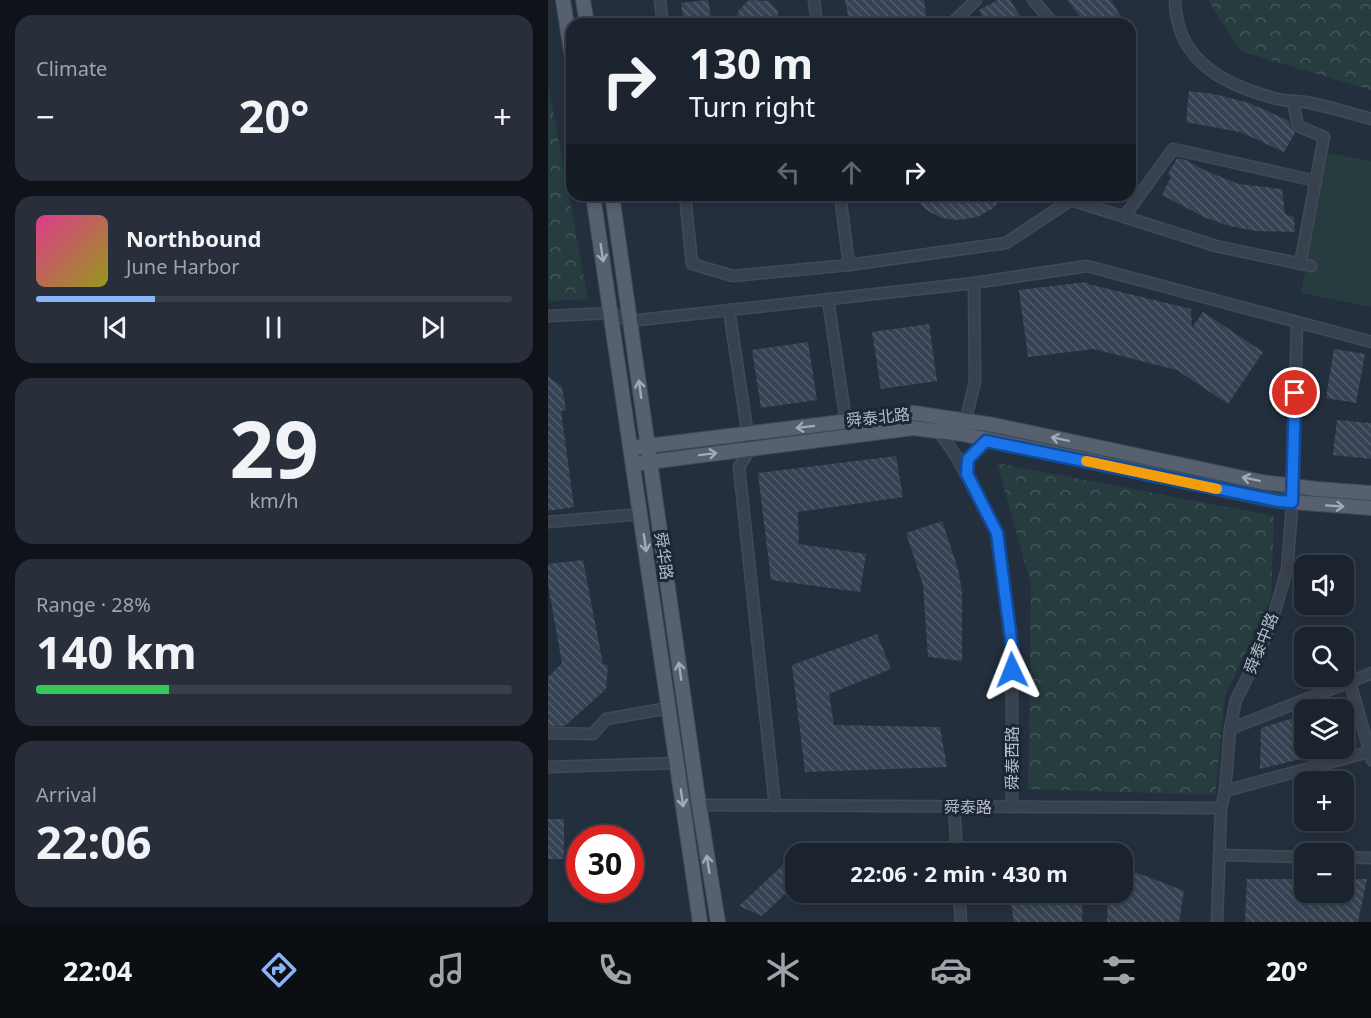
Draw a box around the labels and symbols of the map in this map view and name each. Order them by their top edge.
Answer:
one-way arrow [596,242,607,262]
pin [1269,367,1320,418]
one-way arrow [634,379,645,399]
street label: 舜泰北路 [845,403,911,431]
one-way arrow [796,421,816,432]
one-way arrow [1051,433,1070,444]
one-way arrow [697,449,717,460]
one-way arrow [1242,473,1261,484]
one-way arrow [1324,500,1344,511]
street label: 舜华路 [650,531,678,581]
one-way arrow [640,532,651,552]
street label: 舜泰中路 [1239,609,1283,677]
position arrow [980,638,1044,702]
one-way arrow [674,662,685,682]
street label: 舜泰西路 [1001,726,1023,790]
one-way arrow [676,788,687,808]
street label: 舜泰路 [944,796,992,818]
speed limit sign: 30 [566,825,644,903]
one-way arrow [703,855,714,875]

